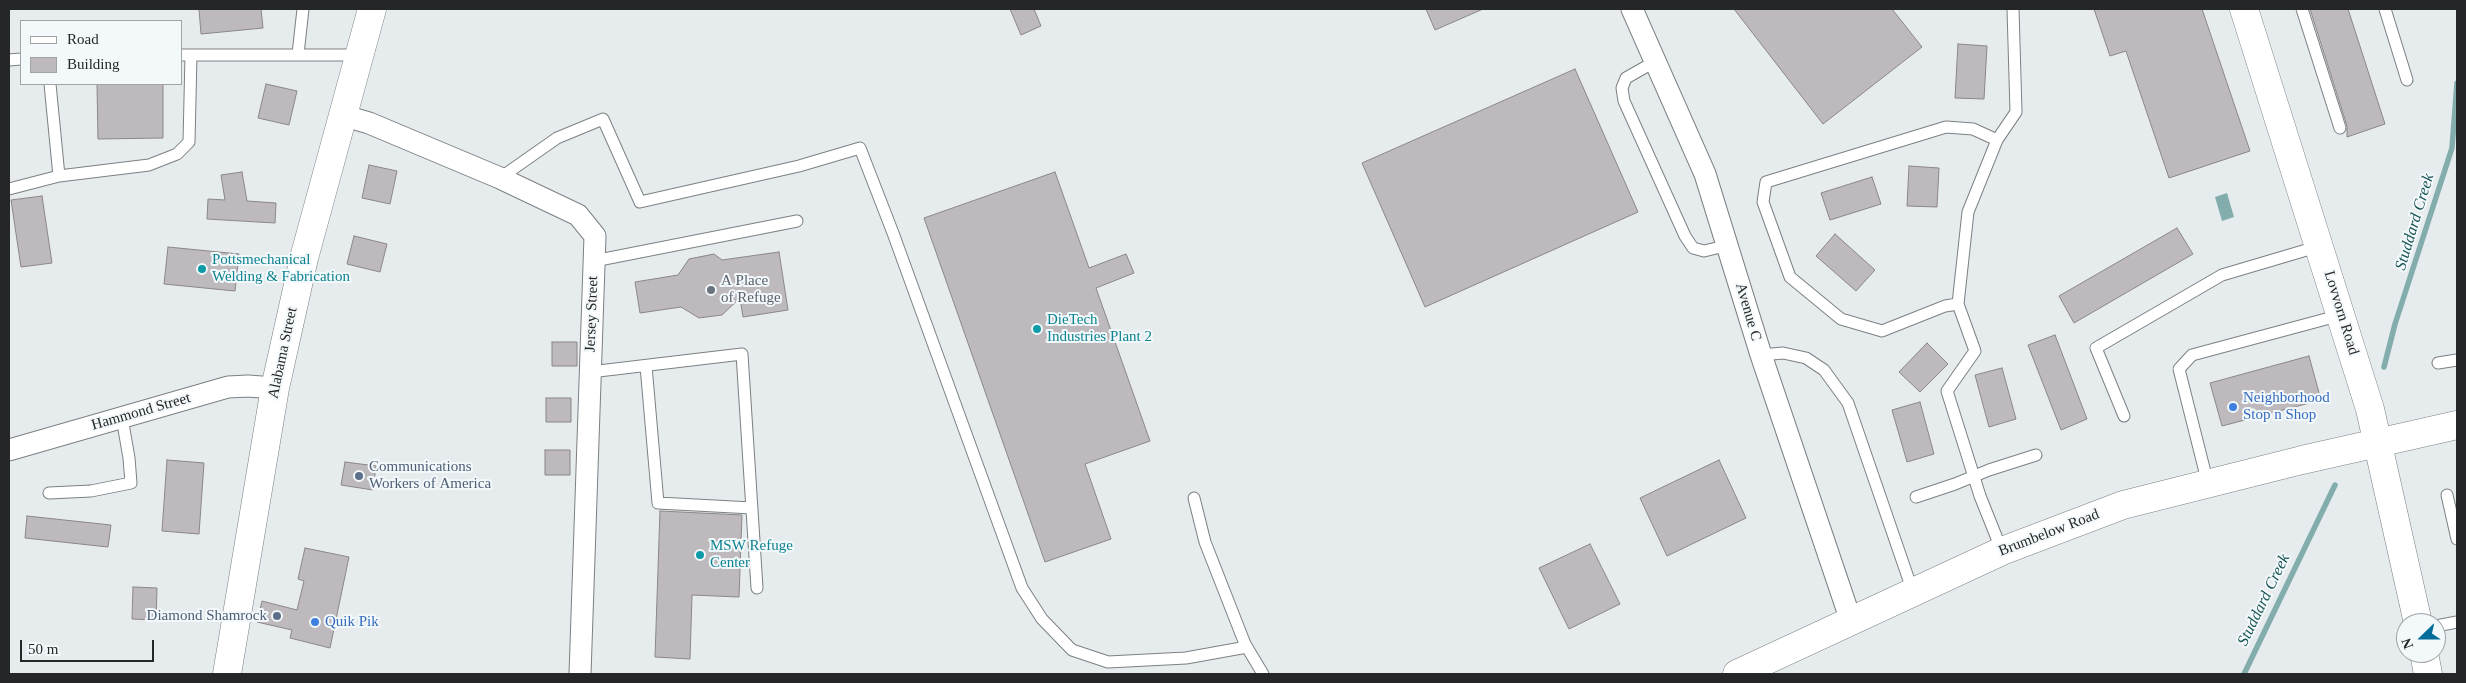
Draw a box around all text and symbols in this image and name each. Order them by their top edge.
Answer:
legend [20,20,182,85]
text: Road [67,31,99,47]
text: Building [67,56,120,72]
water label: Studdard Creek [2391,172,2439,272]
place label: Pottsmechanical Welding & Fabrication [212,251,350,286]
marker: Pottsmechanical Welding & Fabrication [196,263,208,275]
street label: Lovvorn Road [2320,269,2362,357]
place label: A Place of Refuge [721,272,781,307]
street label: Jersey Street [582,276,602,352]
street label: Avenue C [1731,281,1765,343]
marker: A Place of Refuge [705,284,717,296]
street label: Alabama Street [265,306,301,400]
place label: DieTech Industries Plant 2 [1047,311,1152,346]
marker: DieTech Industries Plant 2 [1031,323,1043,335]
street label: Hammond Street [89,389,193,435]
place label: Neighborhood Stop n Shop [2243,389,2330,424]
marker: Neighborhood Stop n Shop [2227,401,2239,413]
place label: Communications Workers of America [369,458,491,493]
marker: Communications Workers of America [353,470,365,482]
street label: Brumbelow Road [1996,506,2102,560]
place label: MSW Refuge Center [710,537,793,572]
marker: MSW Refuge Center [694,549,706,561]
water label: Studdard Creek [2234,551,2294,649]
place label: Diamond Shamrock [147,607,267,625]
marker: Diamond Shamrock [271,610,283,622]
place label: Quik Pik [325,613,379,631]
north arrow [2396,613,2446,663]
marker: Quik Pik [309,616,321,628]
scale bar [22,630,156,662]
text: N [2399,636,2416,651]
text: 50 m [28,641,58,657]

